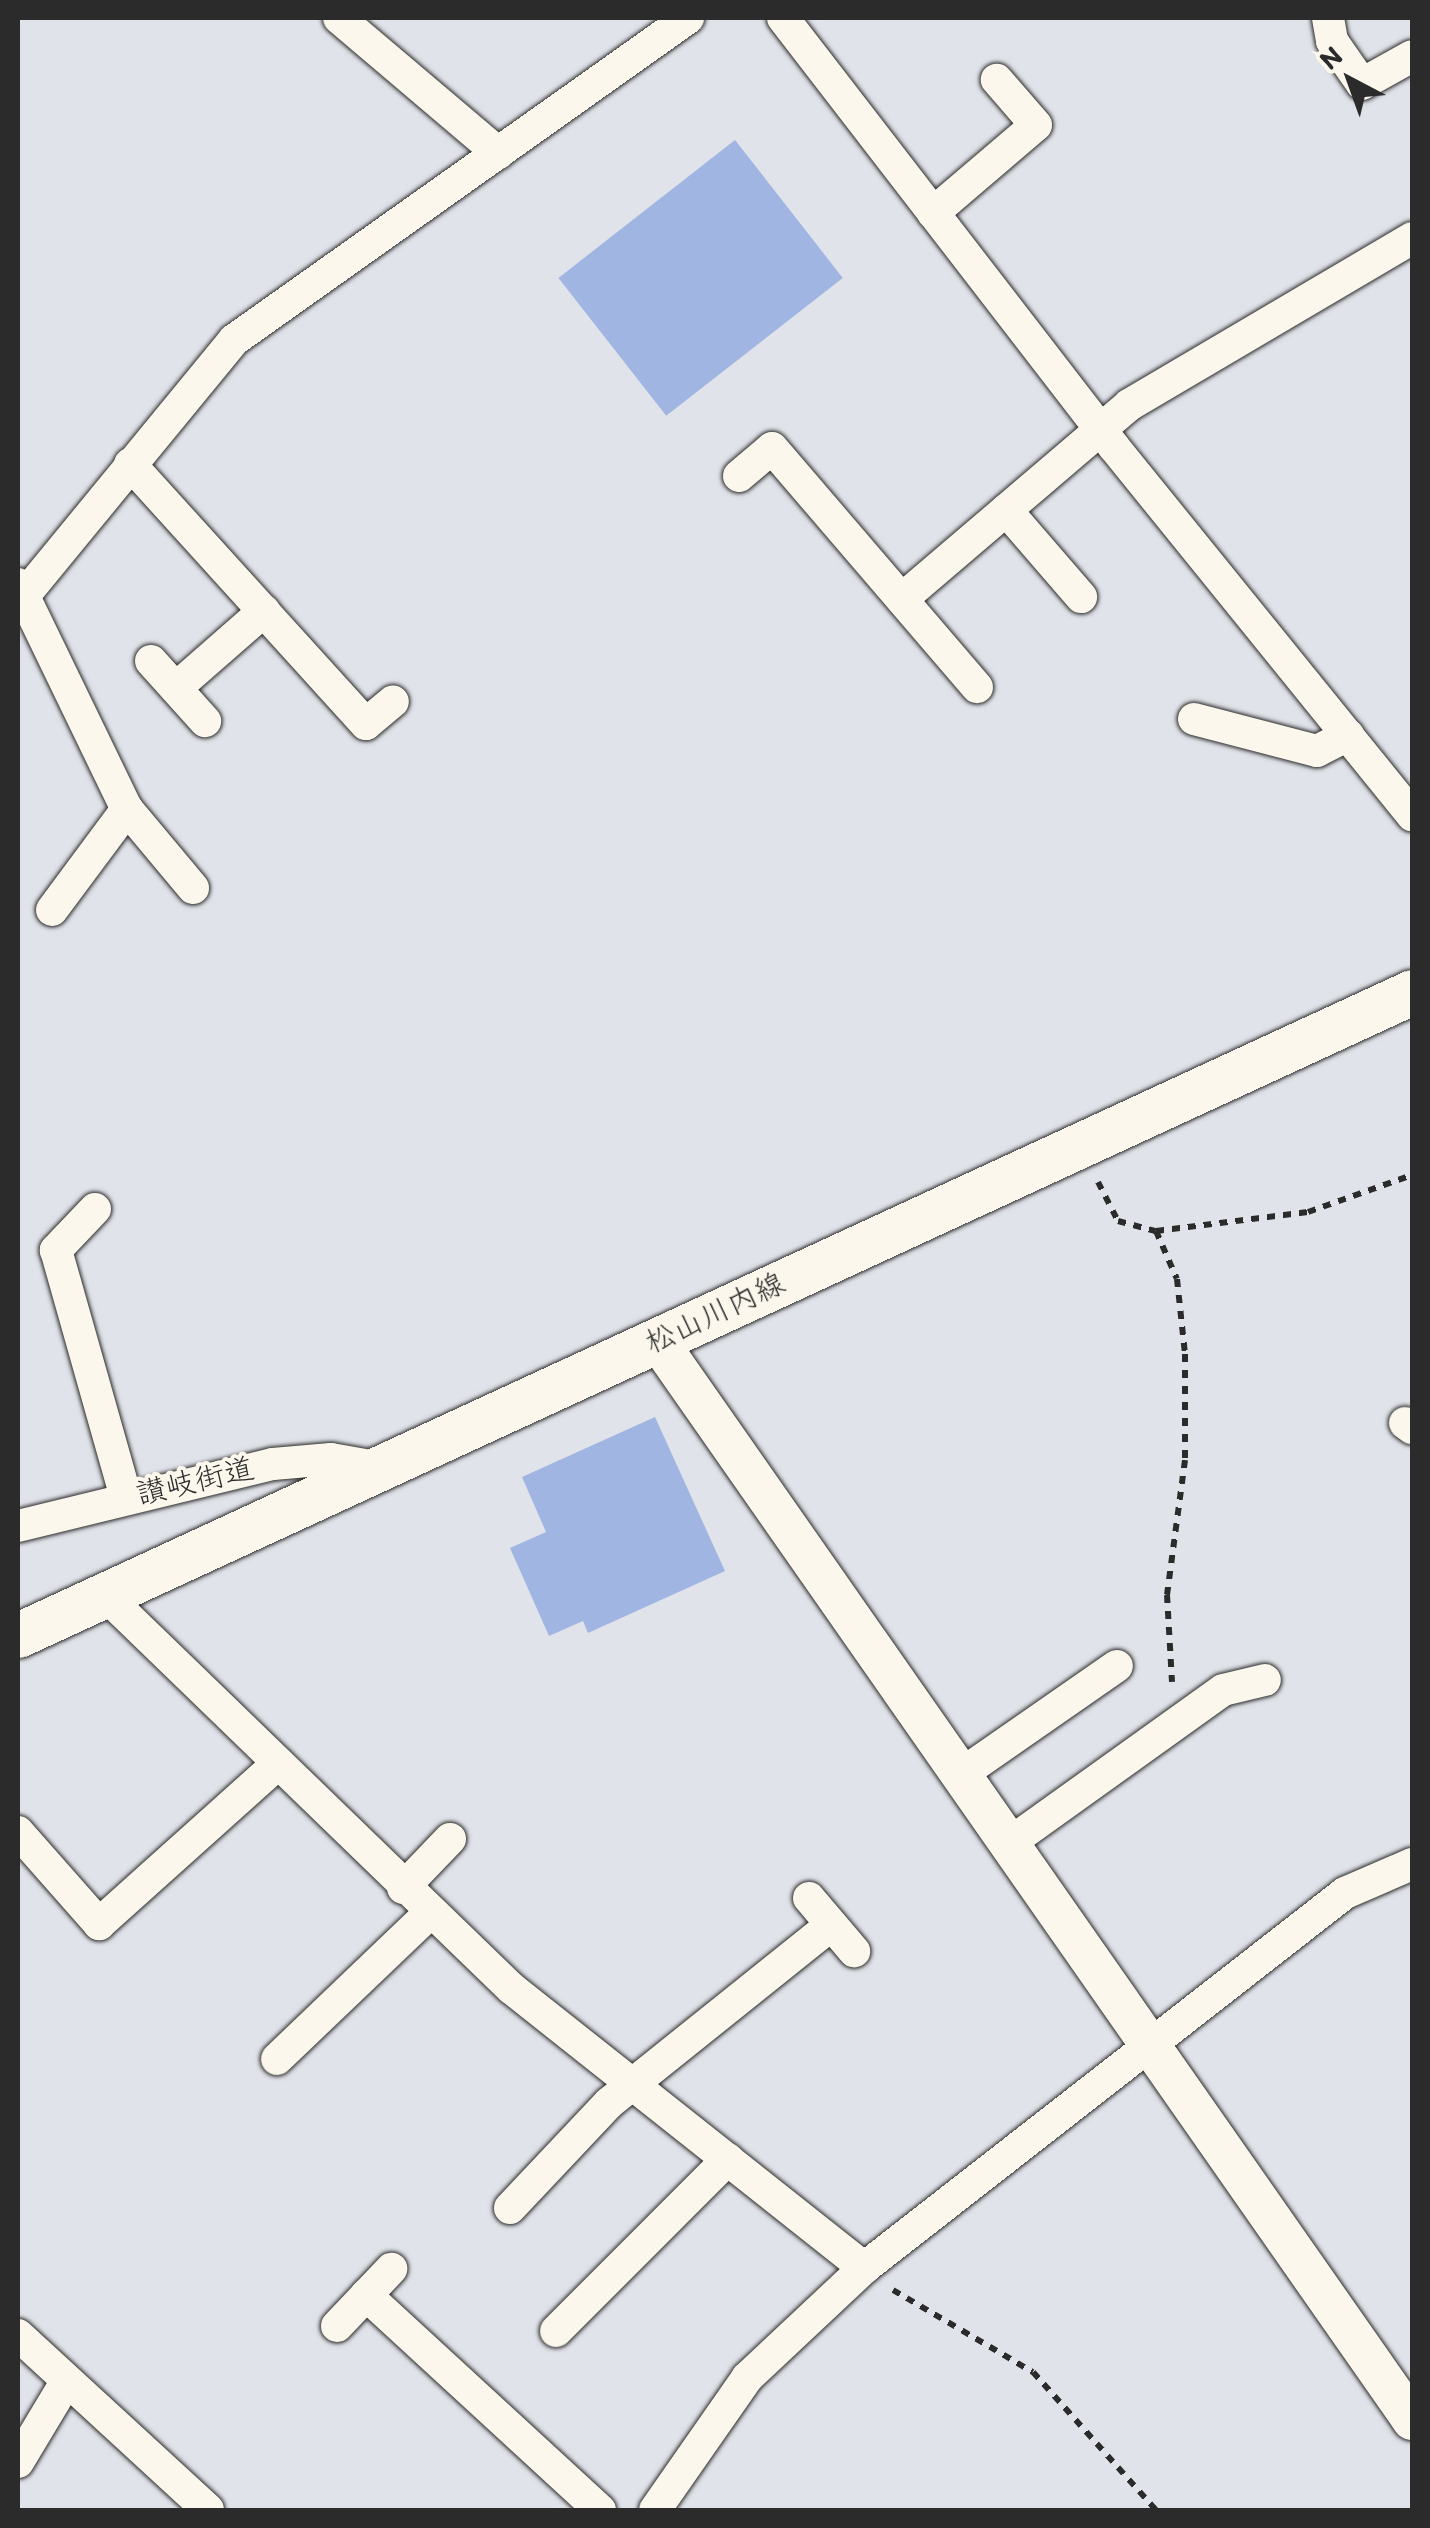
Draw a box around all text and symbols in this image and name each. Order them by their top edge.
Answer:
north arrow [1300,30,1400,130]
text: N [1312,38,1349,76]
street label: 松山川内線 [639,1265,791,1361]
street label: 讃岐街道 [132,1450,258,1512]

